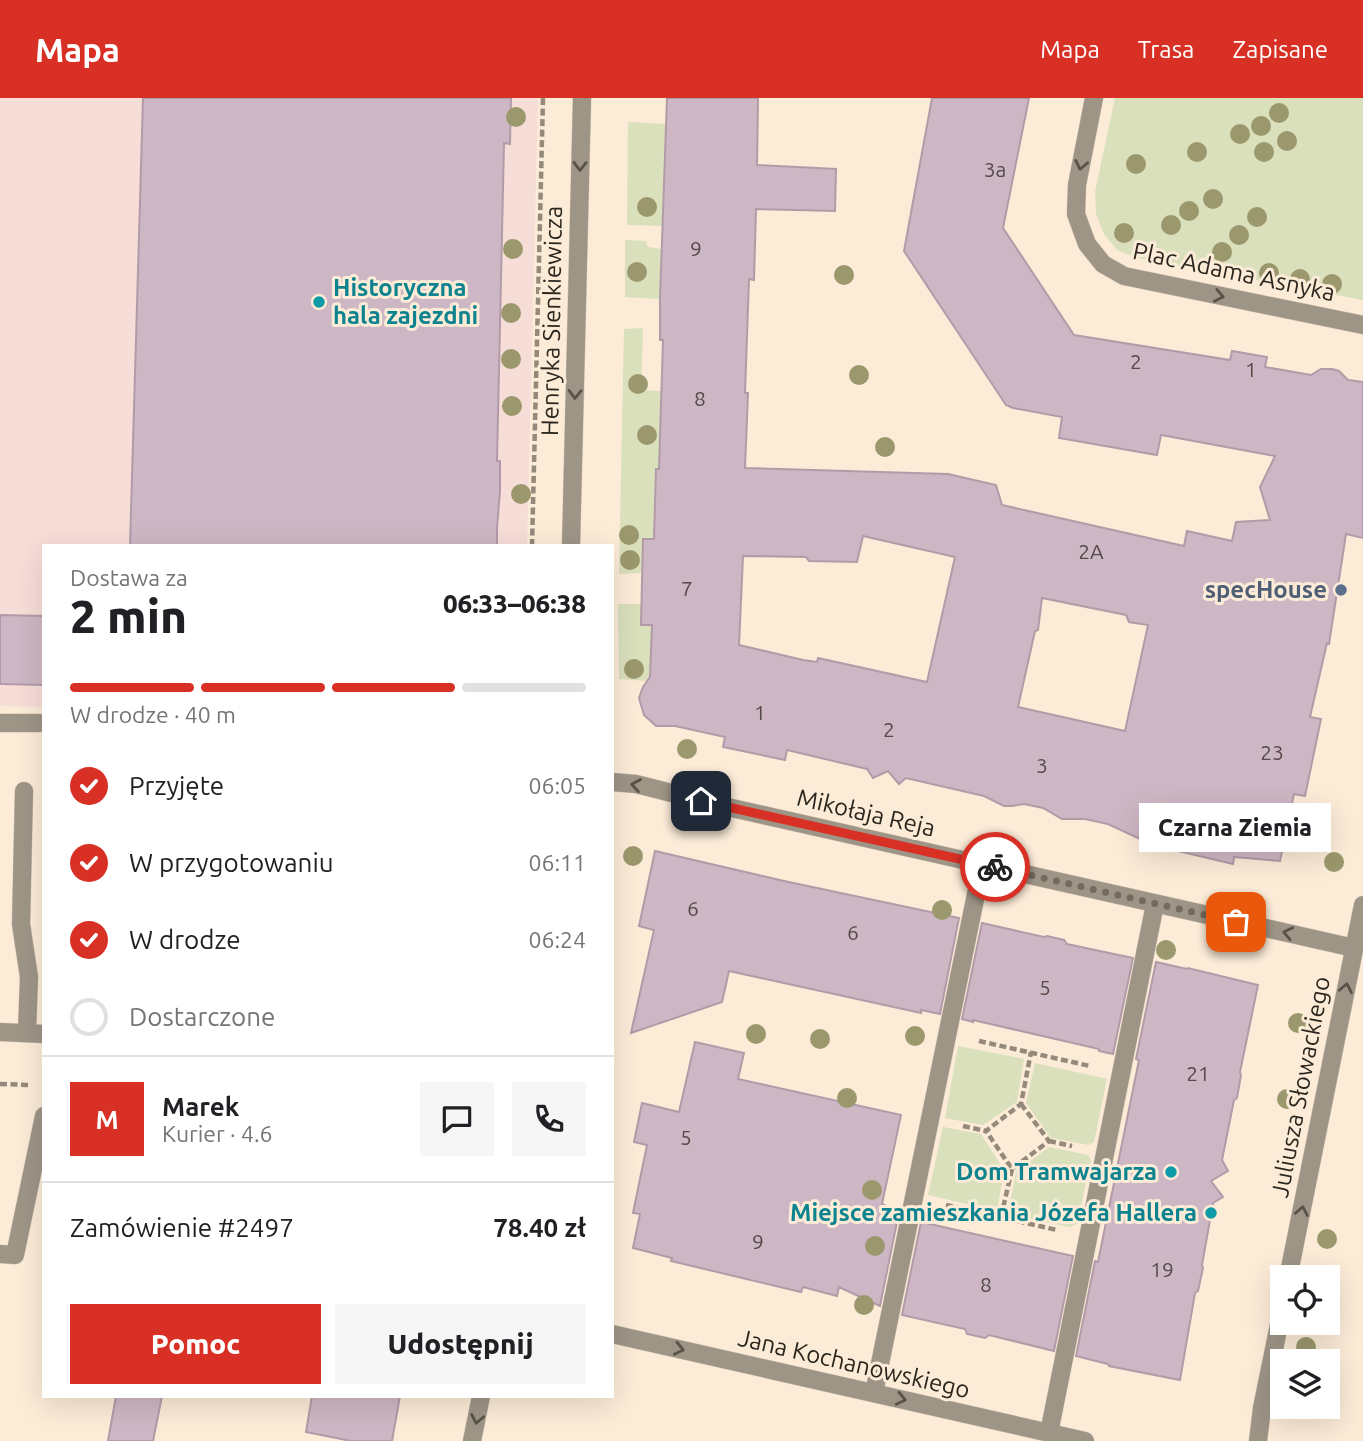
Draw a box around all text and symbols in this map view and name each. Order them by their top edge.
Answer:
text: Mapa [35,31,120,68]
text: Mapa [1040,36,1100,63]
text: Trasa [1138,36,1194,63]
text: Zapisane [1232,36,1328,63]
house number: 3a [984,157,1006,181]
one-way arrow [1074,159,1089,171]
one-way arrow [573,161,588,172]
street label: Henryka Sienkiewicza [536,206,567,436]
house number: 9 [690,236,702,260]
street label: Plac Adama Asnyka [1131,237,1338,306]
place label: Historyczna hala zajezdni [333,274,478,329]
one-way arrow [1213,287,1225,302]
marker: Historyczna hala zajezdni [311,294,327,310]
house number: 2 [1130,349,1142,373]
house number: 1 [1245,357,1257,381]
house number: 8 [694,386,706,410]
one-way arrow [567,389,583,399]
house number: 2A [1078,539,1104,563]
text: Dostawa za [70,565,188,590]
house number: 7 [681,576,693,600]
place label: specHouse [1205,576,1327,603]
marker: specHouse [1333,582,1349,598]
text: 06:33–06:38 [443,589,586,618]
text: 2 min [70,590,187,642]
house number: 1 [754,700,766,724]
text: W drodze · 40 m [70,702,236,727]
house number: 2 [883,717,895,741]
house number: 23 [1260,740,1284,764]
house number: 3 [1036,753,1048,777]
icon: check [70,767,108,805]
text: Przyjęte [129,771,224,800]
pin [671,771,731,831]
text: 06:05 [528,773,586,798]
one-way arrow [630,778,642,793]
icon: home [682,782,720,820]
street label: Mikołaja Reja [794,783,938,842]
callout: Czarna Ziemia [1140,803,1332,852]
text: Czarna Ziemia [1158,815,1312,840]
courier [960,832,1030,902]
icon: check [70,844,108,882]
text: W przygotowaniu [129,848,334,877]
icon: bike [976,848,1014,886]
text: 06:11 [528,850,586,875]
pin [1206,892,1266,952]
house number: 6 [687,896,699,920]
icon: bag [1217,903,1255,941]
house number: 6 [847,920,859,944]
icon: check [70,921,108,959]
text: W drodze [129,925,241,954]
text: 06:24 [528,927,586,952]
one-way arrow [1282,927,1294,942]
street label: Juliusza Słowackiego [1266,974,1335,1200]
house number: 5 [1039,975,1051,999]
one-way arrow [1338,982,1353,994]
text: Dostarczone [129,1002,275,1031]
house number: 21 [1186,1061,1210,1085]
button: chat [420,1082,494,1156]
button: phone [512,1082,586,1156]
text: Marek [162,1092,239,1121]
text: M [95,1105,119,1134]
text: Kurier · 4.6 [162,1121,273,1146]
house number: 5 [680,1125,692,1149]
place label: Dom Tramwajarza [956,1158,1157,1185]
marker: Dom Tramwajarza [1163,1164,1179,1180]
place label: Miejsce zamieszkania Józefa Hallera [790,1199,1197,1226]
marker: Miejsce zamieszkania Józefa Hallera [1203,1205,1219,1221]
one-way arrow [1293,1205,1308,1217]
text: Zamówienie #2497 [70,1213,294,1242]
text: 78.40 zł [493,1213,586,1242]
house number: 9 [752,1229,764,1253]
house number: 19 [1150,1257,1174,1281]
map controls [1270,1265,1340,1419]
button: locate [1270,1265,1340,1335]
house number: 8 [980,1272,992,1296]
button: Pomoc [70,1304,321,1384]
button: Udostępnij [335,1304,586,1384]
street label: Jana Kochanowskiego [736,1324,973,1403]
one-way arrow [673,1341,685,1356]
button: layers [1270,1349,1340,1419]
one-way arrow [895,1391,907,1406]
one-way arrow [470,1413,485,1425]

